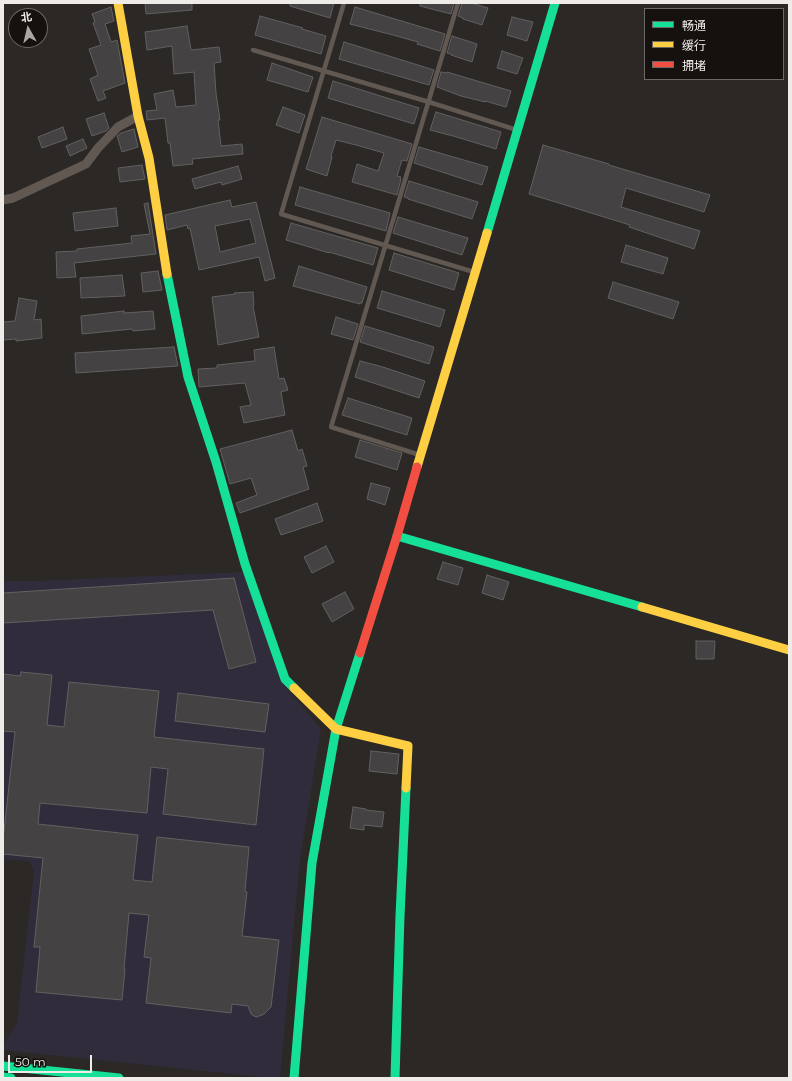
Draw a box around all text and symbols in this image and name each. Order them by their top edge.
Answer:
north arrow [8,8,48,48]
legend [644,8,784,80]
text: 北 [20,9,33,25]
text: 畅通 [682,18,706,33]
text: 缓行 [682,38,706,53]
text: 拥堵 [682,58,706,73]
scale bar [10,1047,94,1073]
text: 50 m [15,1054,46,1069]

